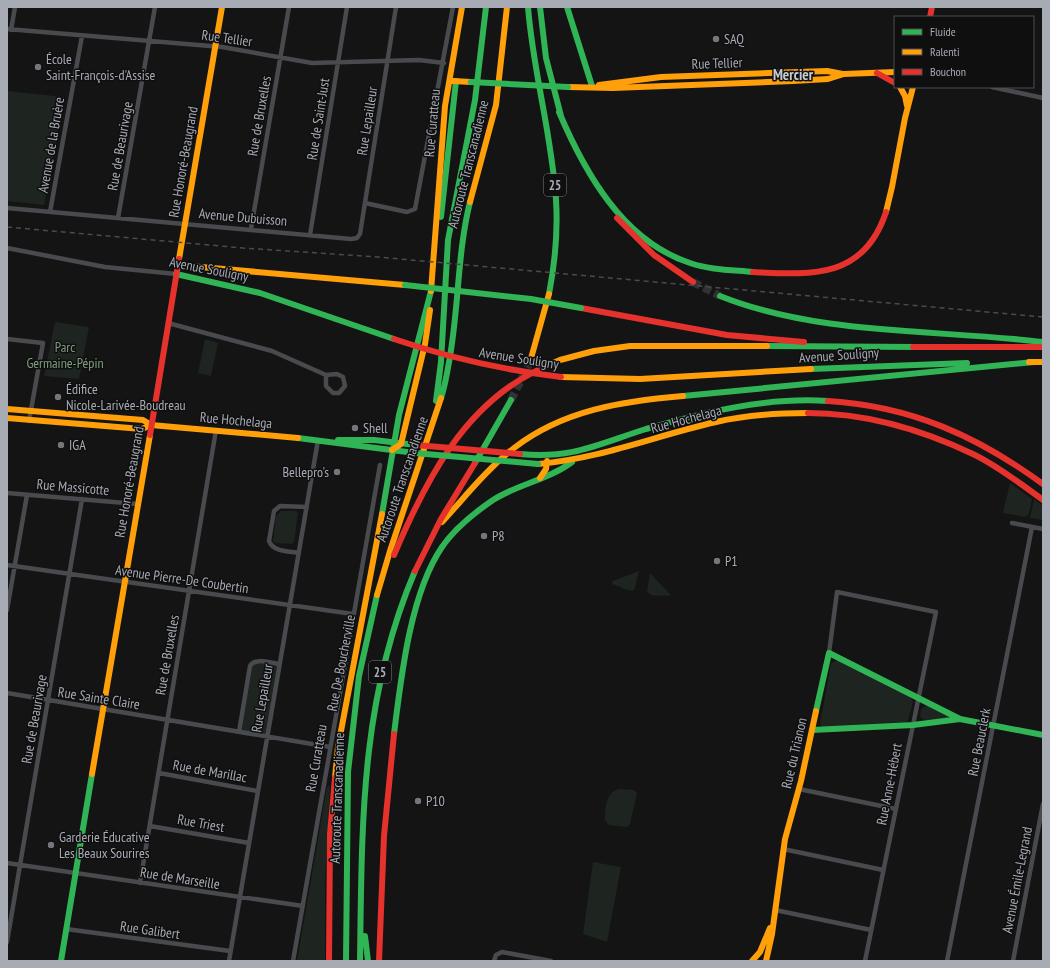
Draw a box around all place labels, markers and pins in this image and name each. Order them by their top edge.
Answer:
place label: SAQ [724,30,744,48]
marker: SAQ [711,34,721,44]
place label: École Saint-François-d'Assise [46,50,155,84]
marker: École Saint-François-d'Assise [33,62,43,72]
place label: Édifice Nicole-Larivée-Boudreau [66,380,186,414]
marker: Édifice Nicole-Larivée-Boudreau [53,392,63,402]
place label: Shell [363,419,388,437]
marker: Shell [350,423,360,433]
place label: IGA [69,436,86,454]
marker: IGA [56,440,66,450]
place label: Bellepro's [282,463,329,481]
marker: Bellepro's [332,467,342,477]
place label: P8 [492,527,505,545]
marker: P8 [479,531,489,541]
place label: P1 [725,552,738,570]
marker: P1 [712,556,722,566]
place label: P10 [426,792,445,810]
marker: P10 [413,796,423,806]
place label: Garderie Éducative Les Beaux Sourires [59,828,150,862]
marker: Garderie Éducative Les Beaux Sourires [46,840,56,850]

